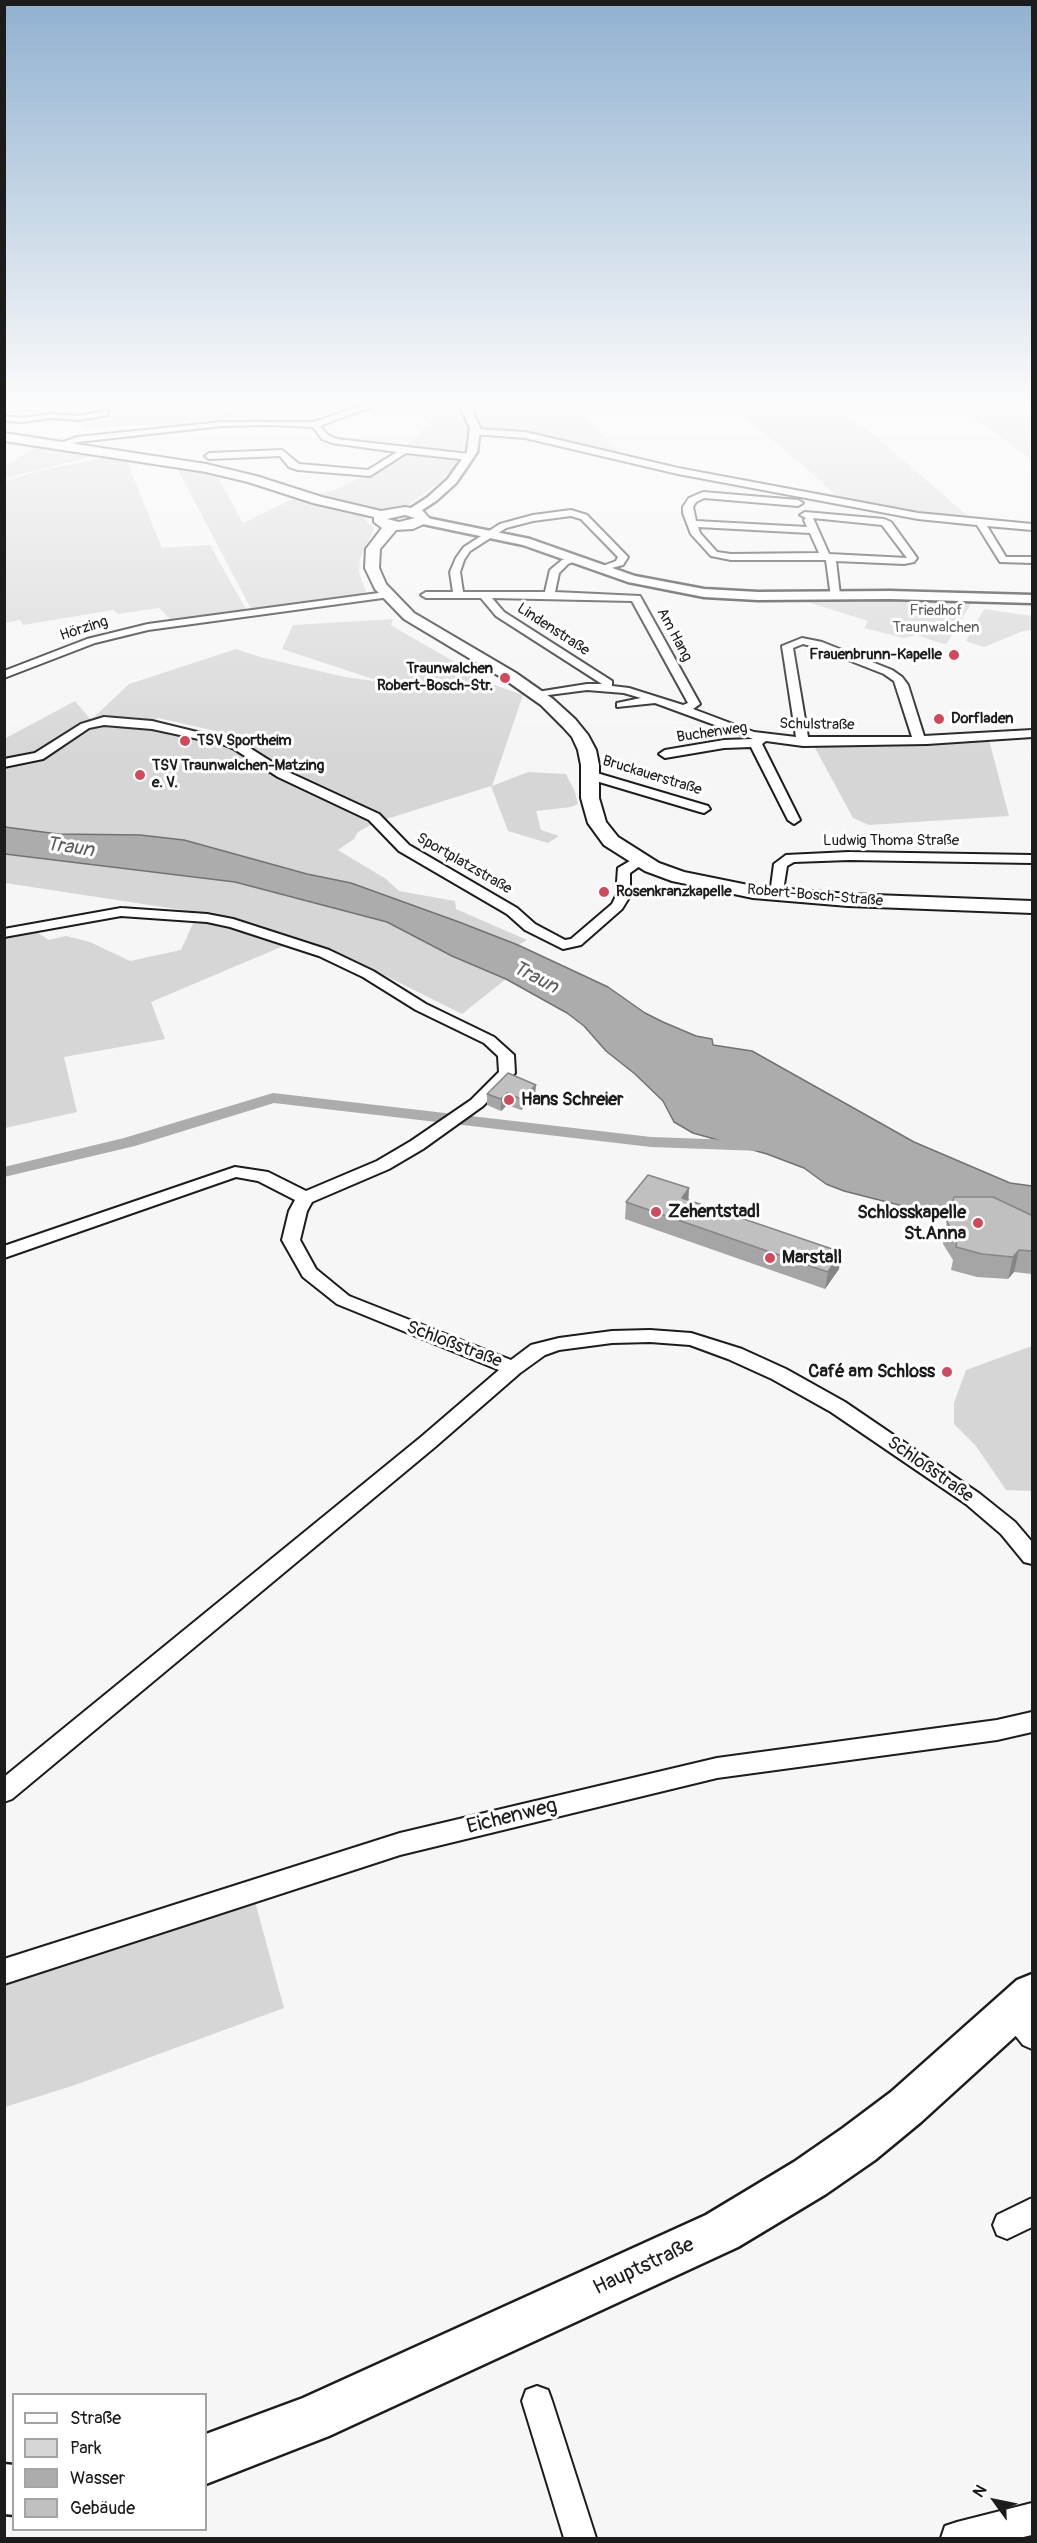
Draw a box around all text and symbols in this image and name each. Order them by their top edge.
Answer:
street label: Lindenstraße [513,600,593,660]
park label: Friedhof Traunwalchen [893,602,979,637]
street label: Am Hang [652,605,696,665]
street label: Hörzing [58,613,110,645]
place label: Frauenbrunn-Kapelle [809,646,942,664]
marker: Frauenbrunn-Kapelle [947,648,961,662]
place label: Traunwalchen Robert-Bosch-Str. [377,660,493,695]
marker: Traunwalchen Robert-Bosch-Str. [498,671,512,685]
place label: Dorfladen [951,710,1014,728]
marker: Dorfladen [932,712,946,726]
street label: Schulstraße [779,715,855,735]
street label: Buchenweg [675,719,749,747]
place label: TSV Sportheim [197,732,292,750]
marker: TSV Sportheim [178,734,192,748]
street label: Bruckauerstraße [600,752,704,800]
place label: TSV Traunwalchen-Matzing e. V. [152,757,324,792]
marker: TSV Traunwalchen-Matzing e. V. [133,768,147,782]
street label: Sportplatzstraße [413,829,515,899]
street label: Ludwig Thoma Straße [823,832,959,850]
water label: Traun [45,833,95,863]
street label: Robert-Bosch-Straße [746,881,884,911]
place label: Rosenkranzkapelle [616,883,732,901]
marker: Rosenkranzkapelle [597,885,611,899]
water label: Traun [508,956,562,1000]
place label: Hans Schreier [521,1089,624,1111]
marker: Hans Schreier [502,1093,516,1107]
place label: Zehentstadl [668,1201,760,1223]
place label: Schlosskapelle St.Anna [857,1202,966,1244]
marker: Zehentstadl [649,1205,663,1219]
marker: Schlosskapelle St.Anna [971,1216,985,1230]
place label: Marstall [782,1247,842,1269]
marker: Marstall [763,1251,777,1265]
street label: Schloßstraße [403,1317,505,1373]
place label: Café am Schloss [808,1361,935,1383]
marker: Café am Schloss [940,1365,954,1379]
street label: Schloßstraße [883,1432,977,1508]
street label: Eichenweg [464,1794,560,1840]
street label: Hauptstraße [590,2233,698,2301]
legend [12,2393,207,2531]
text: Straße [70,2407,121,2430]
text: Park [70,2437,102,2460]
text: Wasser [70,2467,125,2490]
north arrow [965,2471,1025,2531]
text: N [969,2481,991,2501]
text: Gebäude [70,2497,135,2520]

